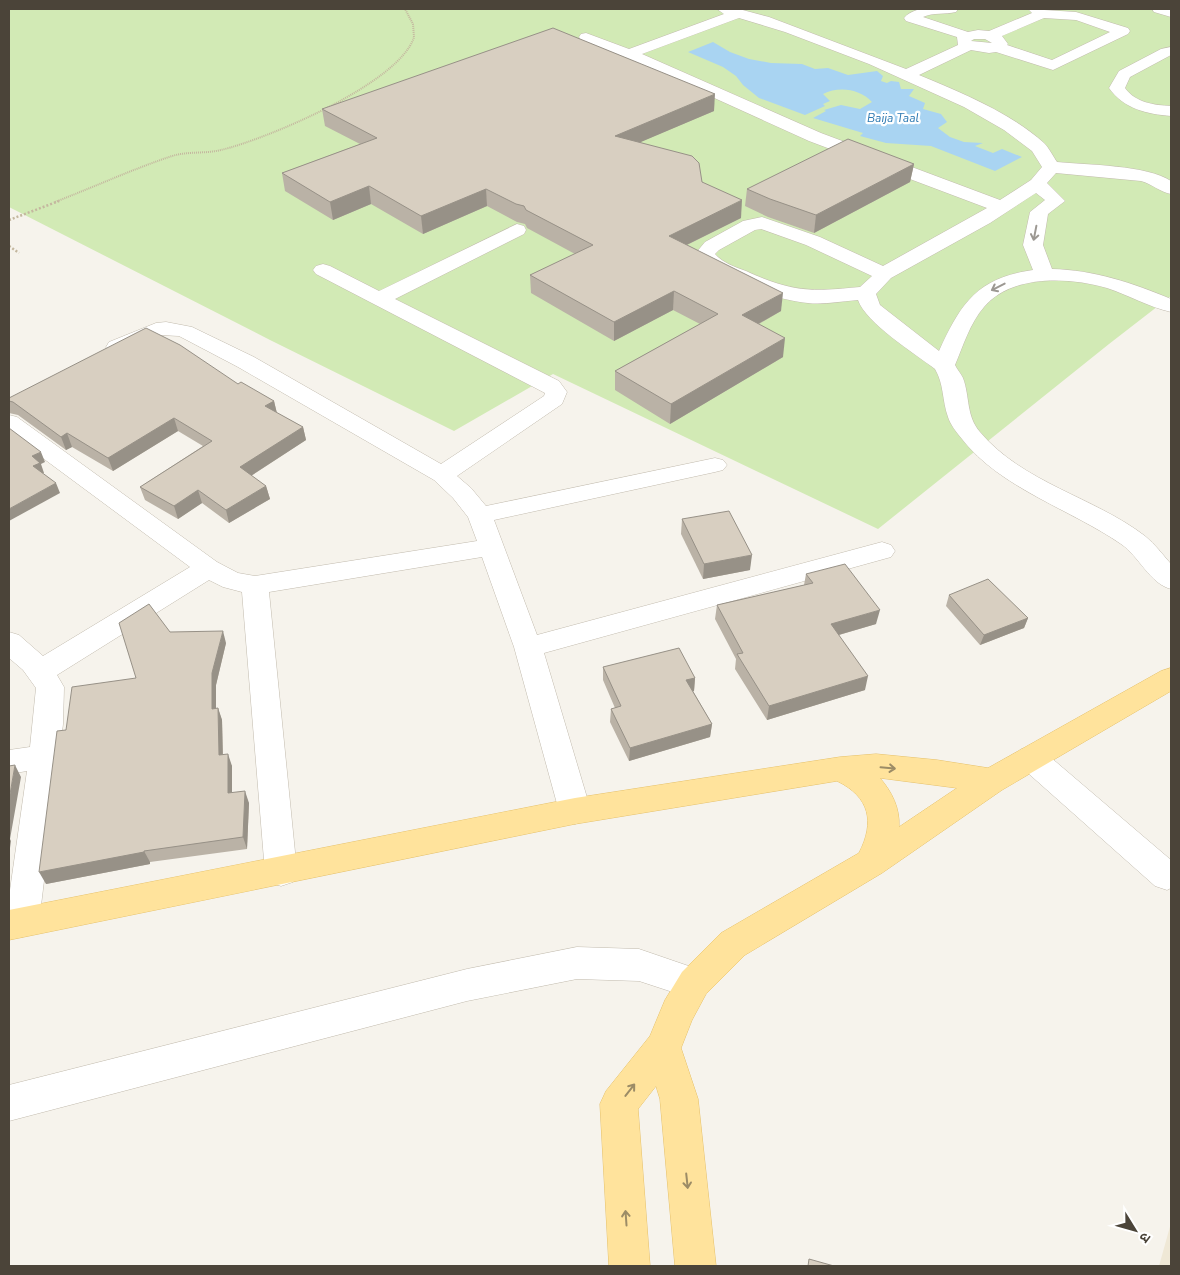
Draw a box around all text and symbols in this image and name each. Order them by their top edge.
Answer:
water label: Baija Taal [867,110,919,126]
one-way arrow [1030,224,1039,240]
one-way arrow [991,283,1006,292]
one-way arrow [880,763,896,772]
one-way arrow [625,1084,636,1097]
one-way arrow [682,1173,692,1189]
north arrow [1110,1205,1160,1255]
one-way arrow [622,1210,631,1226]
text: उ [1134,1229,1155,1247]

